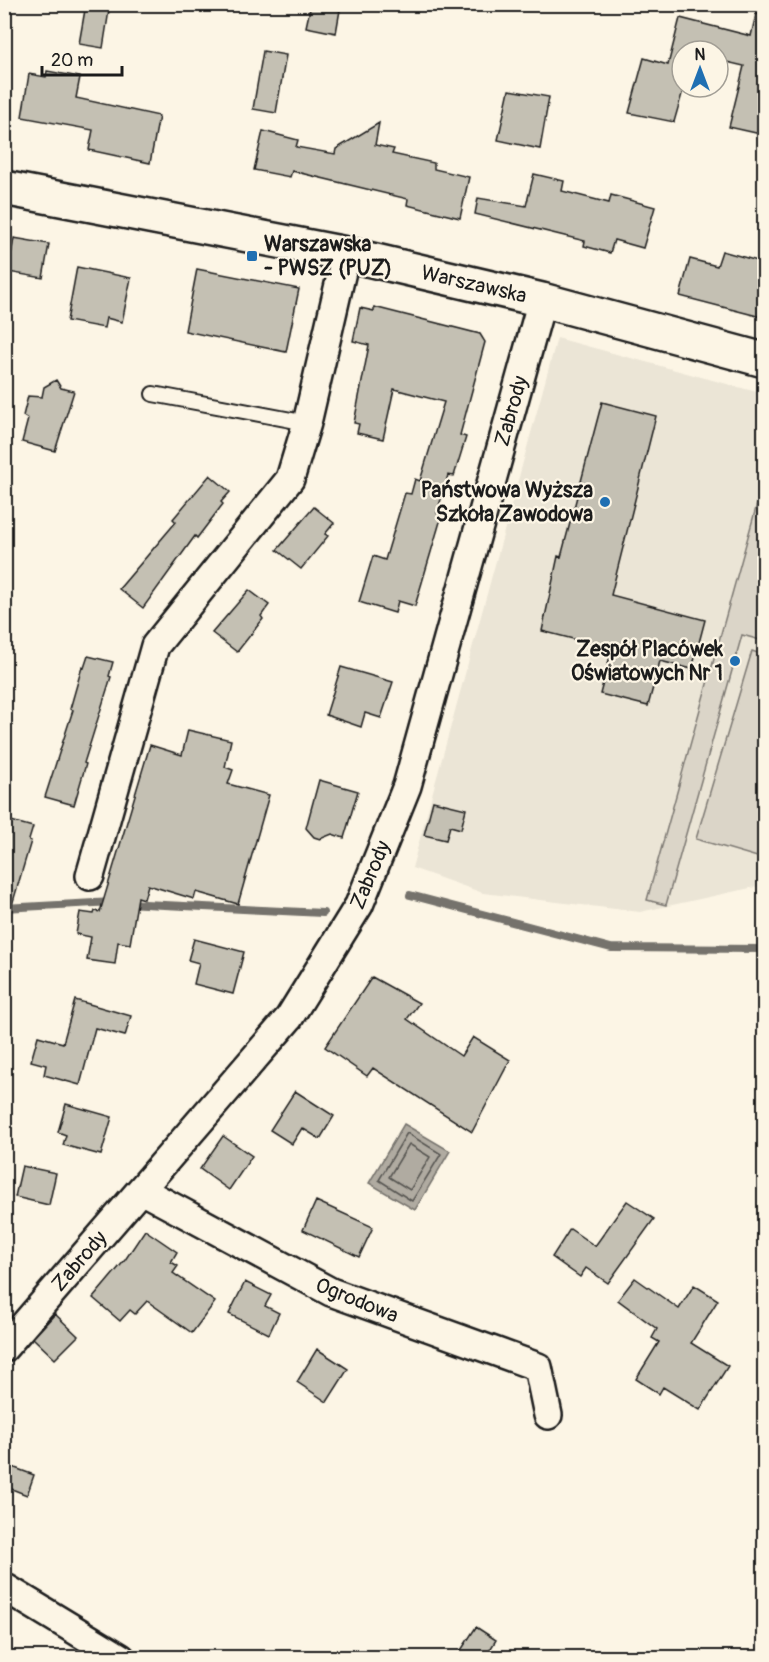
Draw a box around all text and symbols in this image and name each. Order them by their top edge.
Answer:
scale bar [42,39,122,77]
north arrow [670,39,730,99]
text: N [695,45,706,65]
text: 20 m [51,49,93,72]
place label: Warszawska - PWSZ (PUZ) [264,231,392,282]
marker: Warszawska - PWSZ (PUZ) [245,249,259,263]
street label: Warszawska [419,259,529,310]
street label: Zabrody [489,373,534,449]
place label: Państwowa Wyższa Szkoła Zawodowa [421,477,593,528]
marker: Państwowa Wyższa Szkoła Zawodowa [598,495,612,509]
place label: Zespół Placówek Oświatowych Nr 1 [571,636,723,687]
marker: Zespół Placówek Oświatowych Nr 1 [728,654,742,668]
street label: Zabrody [344,837,397,914]
street label: Zabrody [46,1225,113,1297]
street label: Ogrodowa [311,1272,402,1329]

